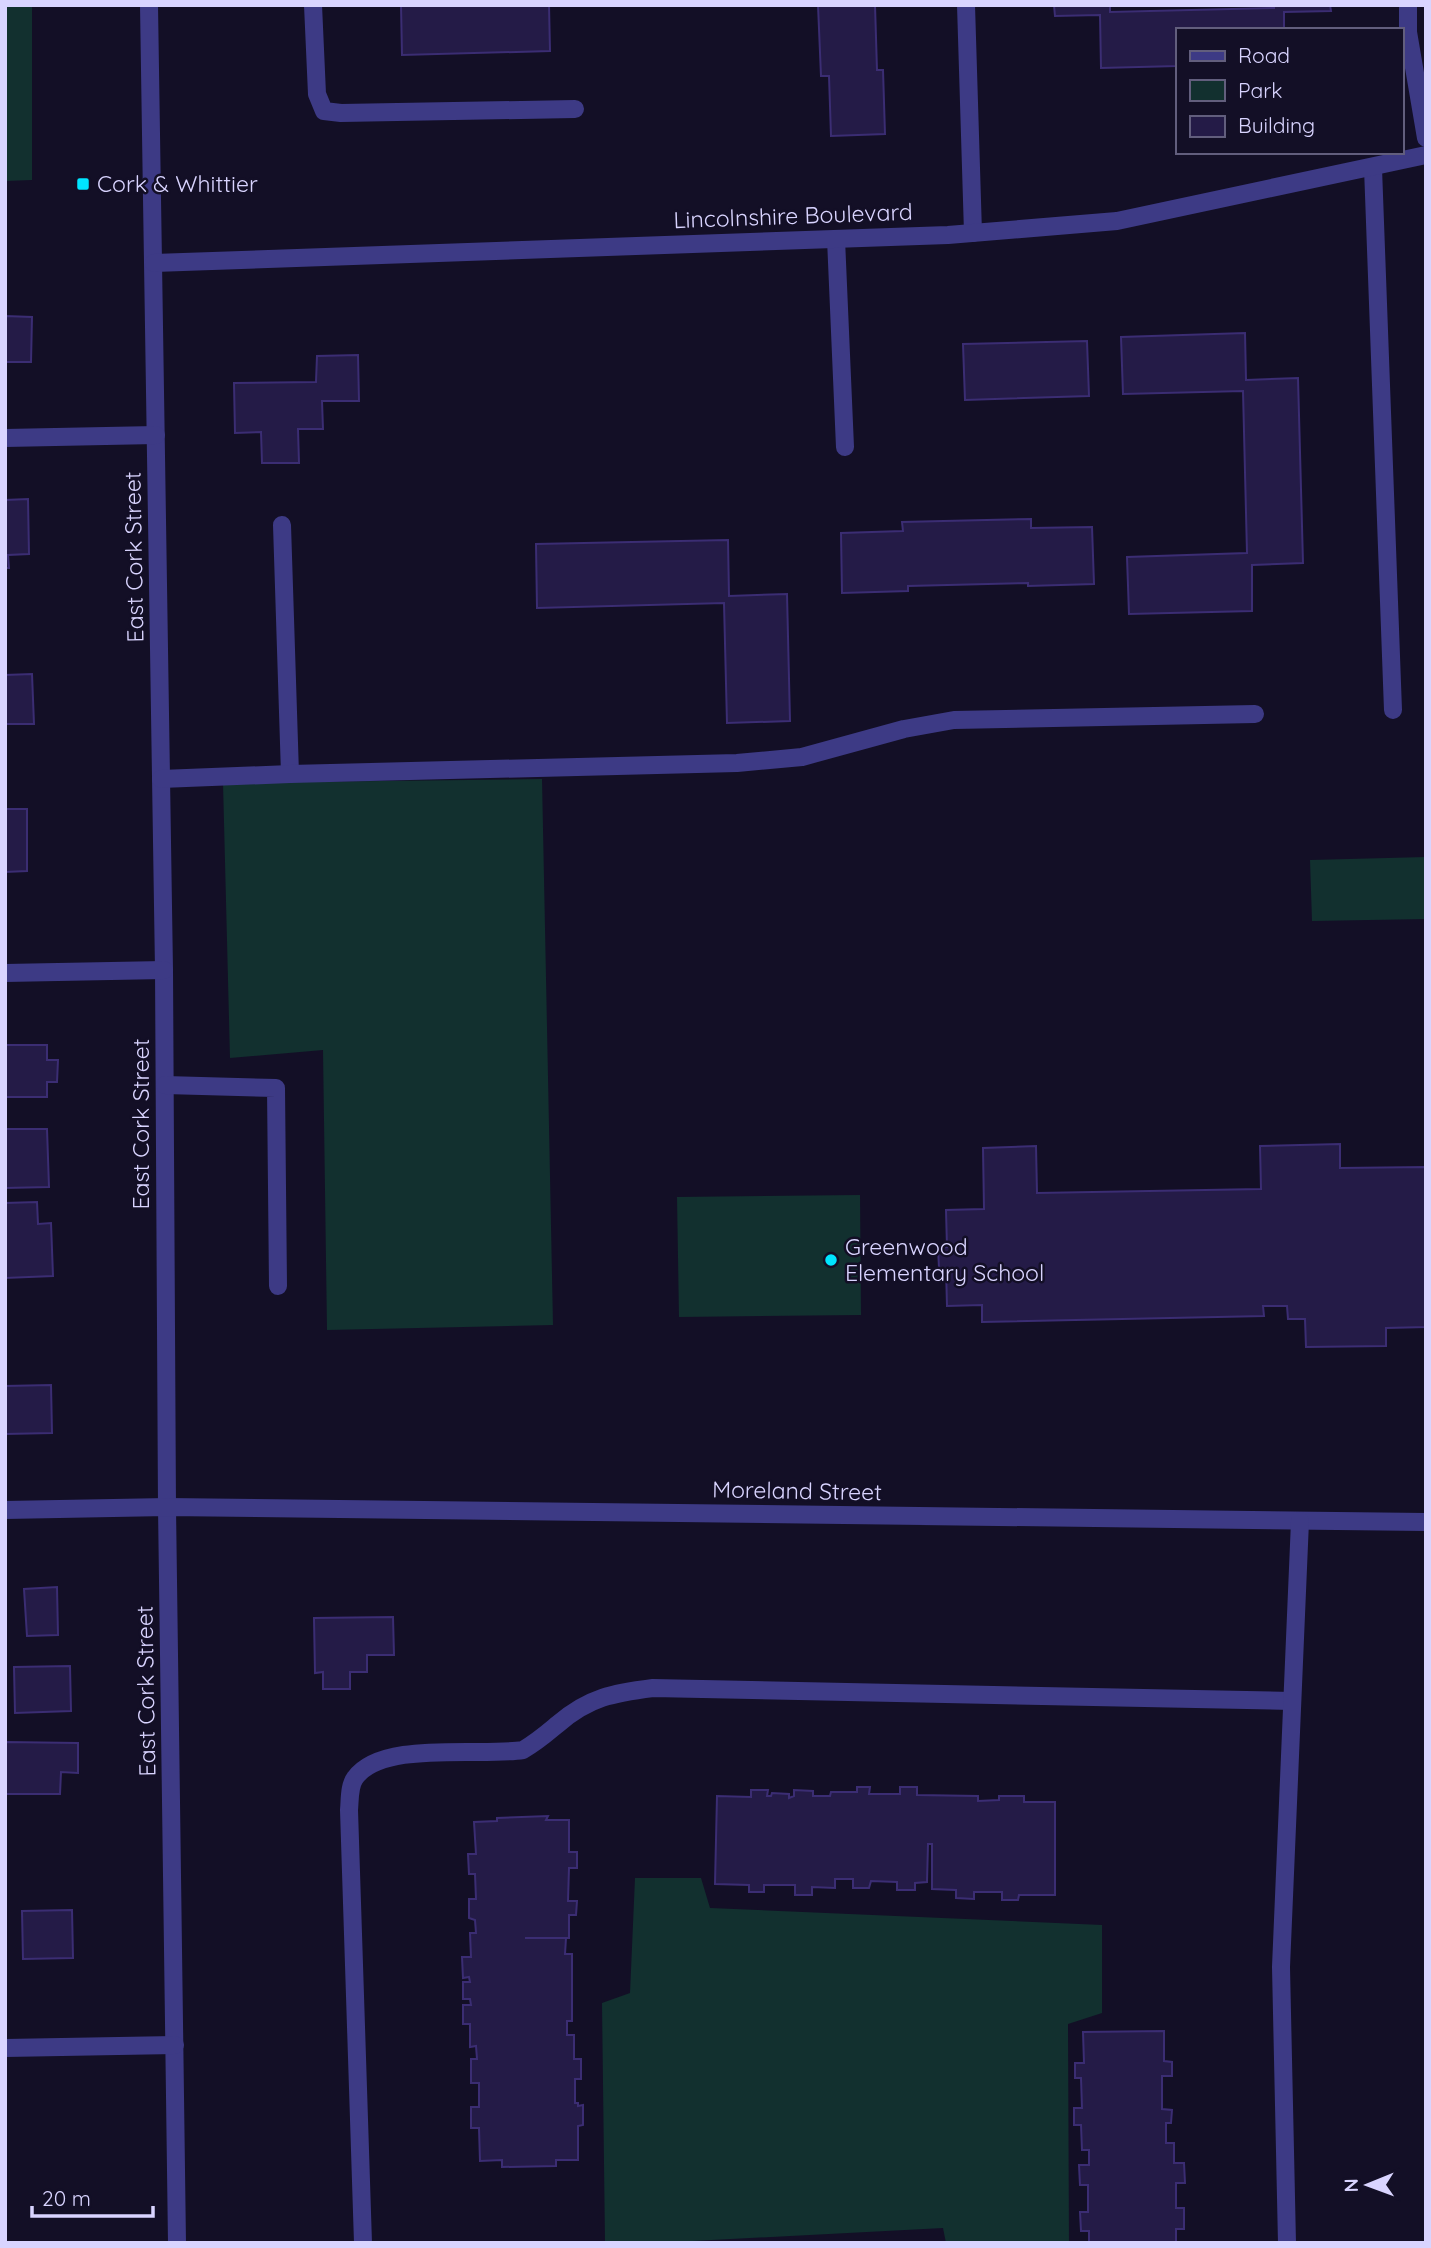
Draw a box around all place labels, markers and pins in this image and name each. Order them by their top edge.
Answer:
place label: Cork & Whittier [97,169,258,198]
marker: Cork & Whittier [75,176,91,192]
place label: Greenwood Elementary School [845,1232,1044,1287]
marker: Greenwood Elementary School [823,1252,839,1268]

